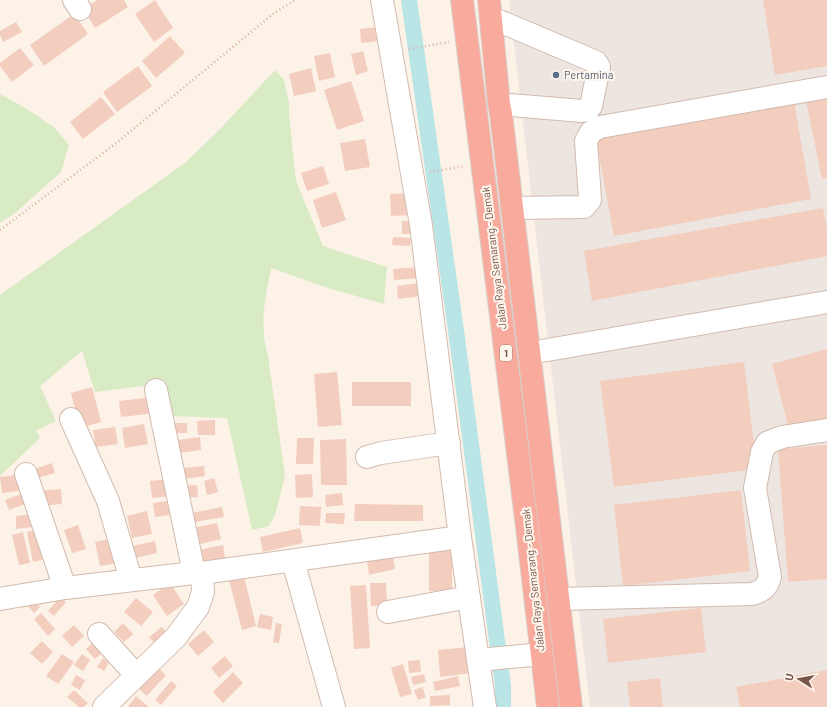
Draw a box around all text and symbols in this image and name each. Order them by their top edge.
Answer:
place label: Pertamina [564,68,613,81]
marker: Pertamina [551,70,561,80]
street label: Jalan Raya Semarang - Demak [478,186,509,330]
road number: 1 [500,345,512,361]
street label: Jalan Raya Semarang - Demak [518,508,546,652]
north arrow [779,659,819,699]
text: U [782,672,796,682]

